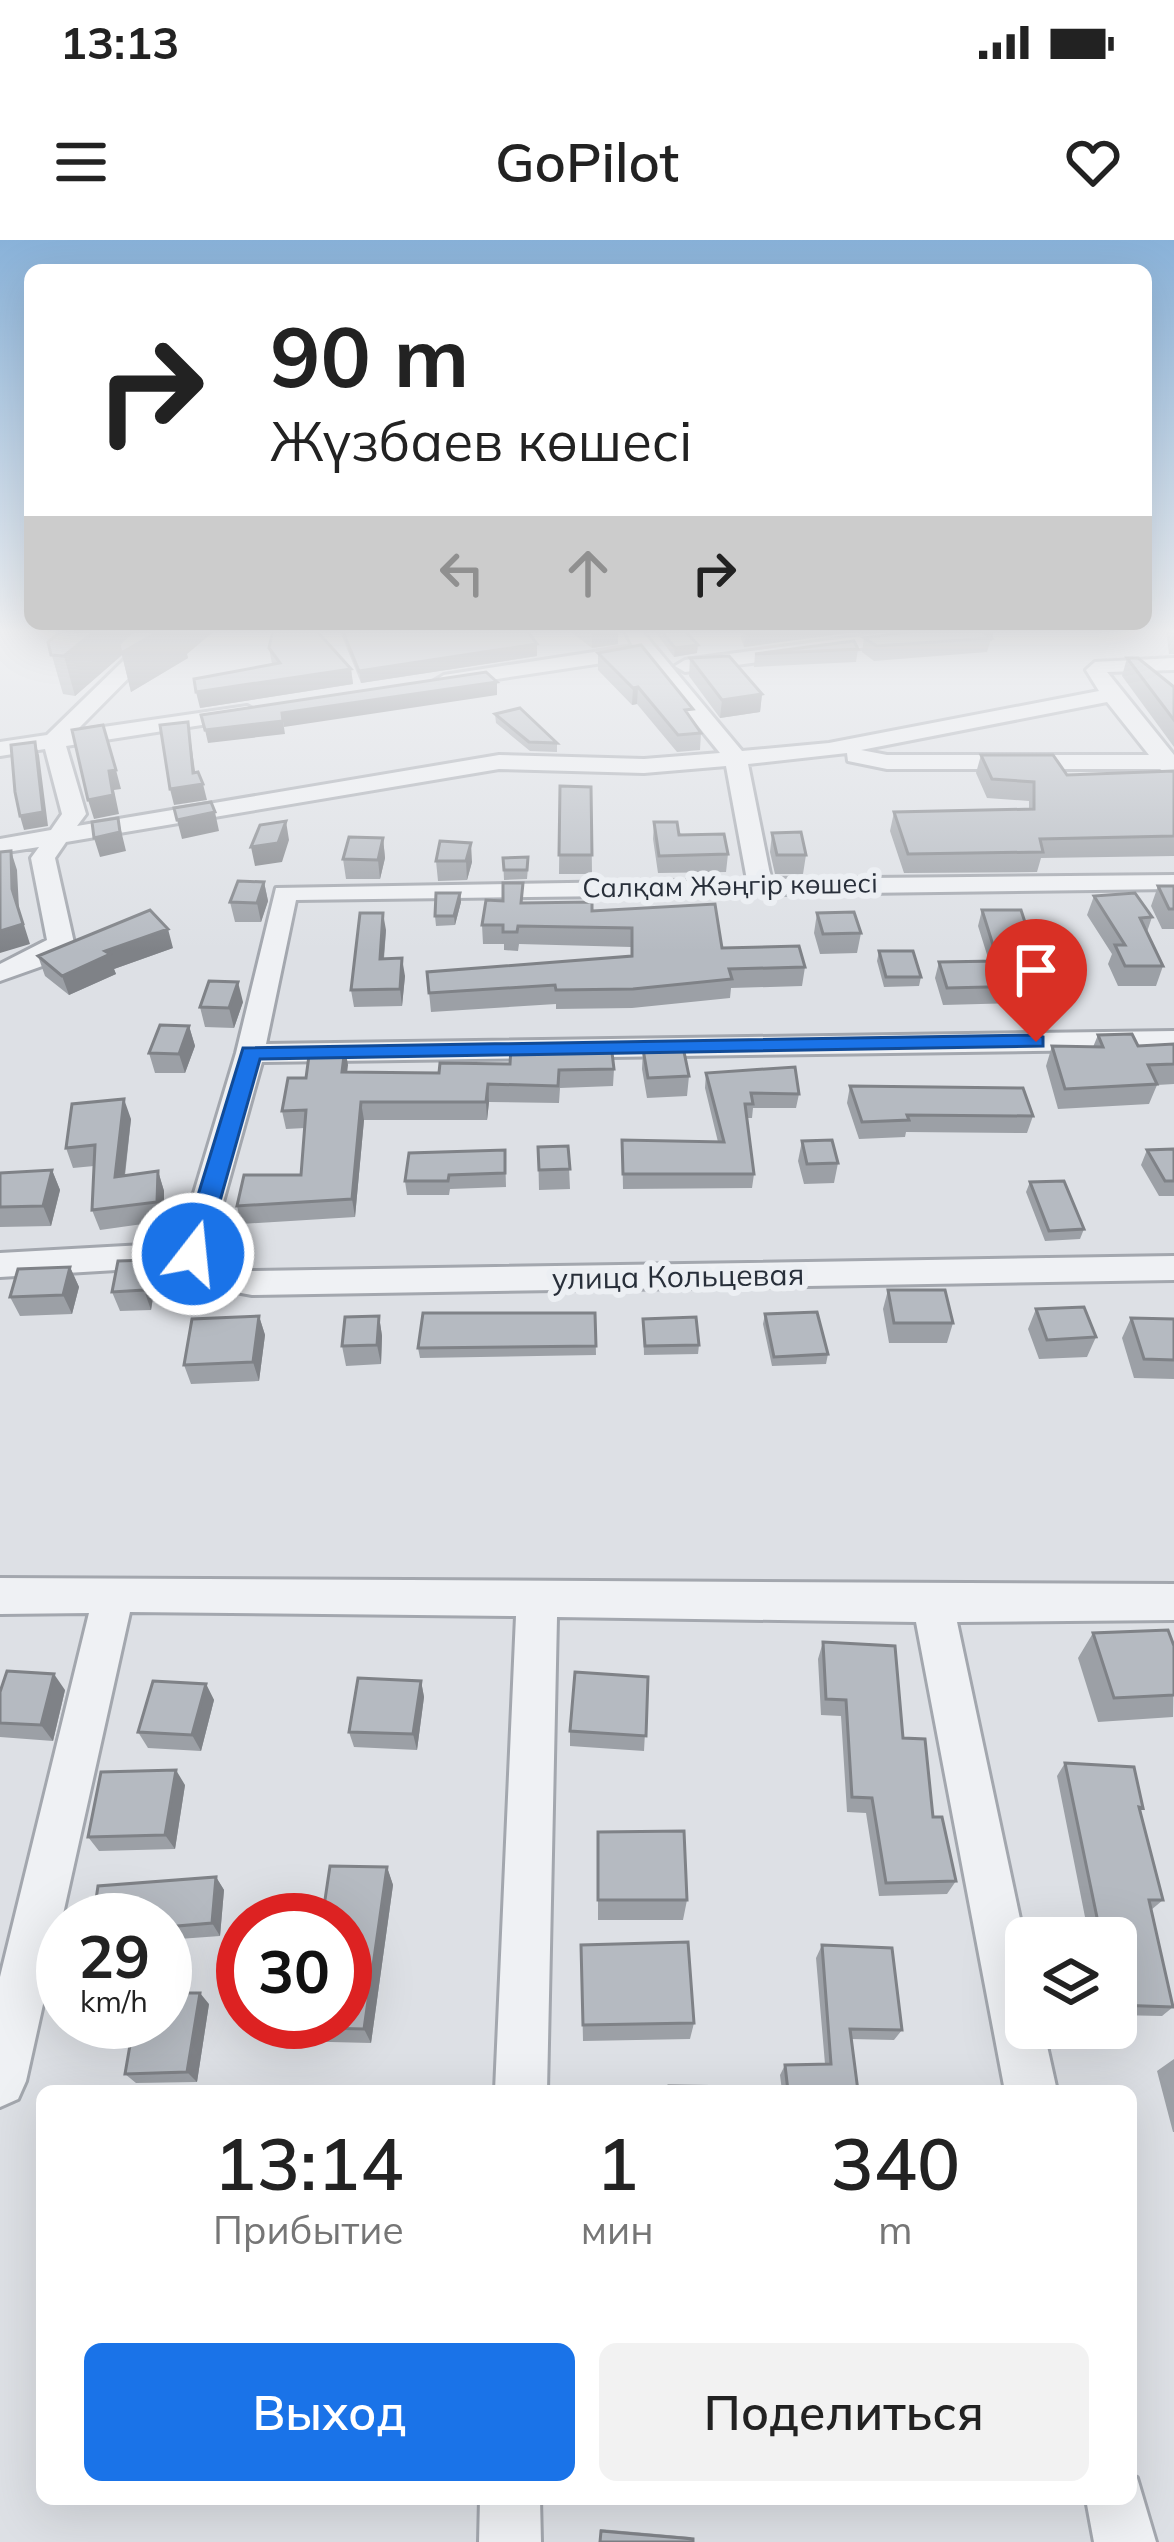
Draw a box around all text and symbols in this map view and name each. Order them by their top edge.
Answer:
text: 13:13 [60,14,179,70]
text: GoPilot [495,128,679,196]
icon: menu [48,129,114,195]
icon: heart [1060,129,1126,195]
text: 90 m [270,303,469,408]
icon: right [72,312,228,468]
text: Жүзбаев көшесі [270,407,692,475]
icon: left [429,540,495,606]
icon: ahead [555,540,621,606]
icon: right [681,540,747,606]
street label: Салқам Жәңгір көшесі [582,865,878,905]
pin [985,919,1087,1042]
icon: arrive [1003,937,1069,1003]
position arrow [130,1191,256,1317]
street label: улица Кольцевая [551,1255,805,1297]
speed limit sign: 30 [216,1893,372,2049]
map controls [1005,1917,1137,2049]
button: layers [1005,1917,1137,2049]
text: 29 [78,1918,150,1993]
text: km/h [80,1982,148,2020]
text: 13:14 [213,2118,403,2208]
text: 1 [596,2118,639,2208]
text: 340 [831,2118,960,2208]
text: Прибытие [213,2205,404,2254]
text: мин [581,2205,654,2254]
text: m [878,2205,912,2254]
button: Выход [84,2343,575,2481]
button: Поделиться [599,2343,1089,2481]

